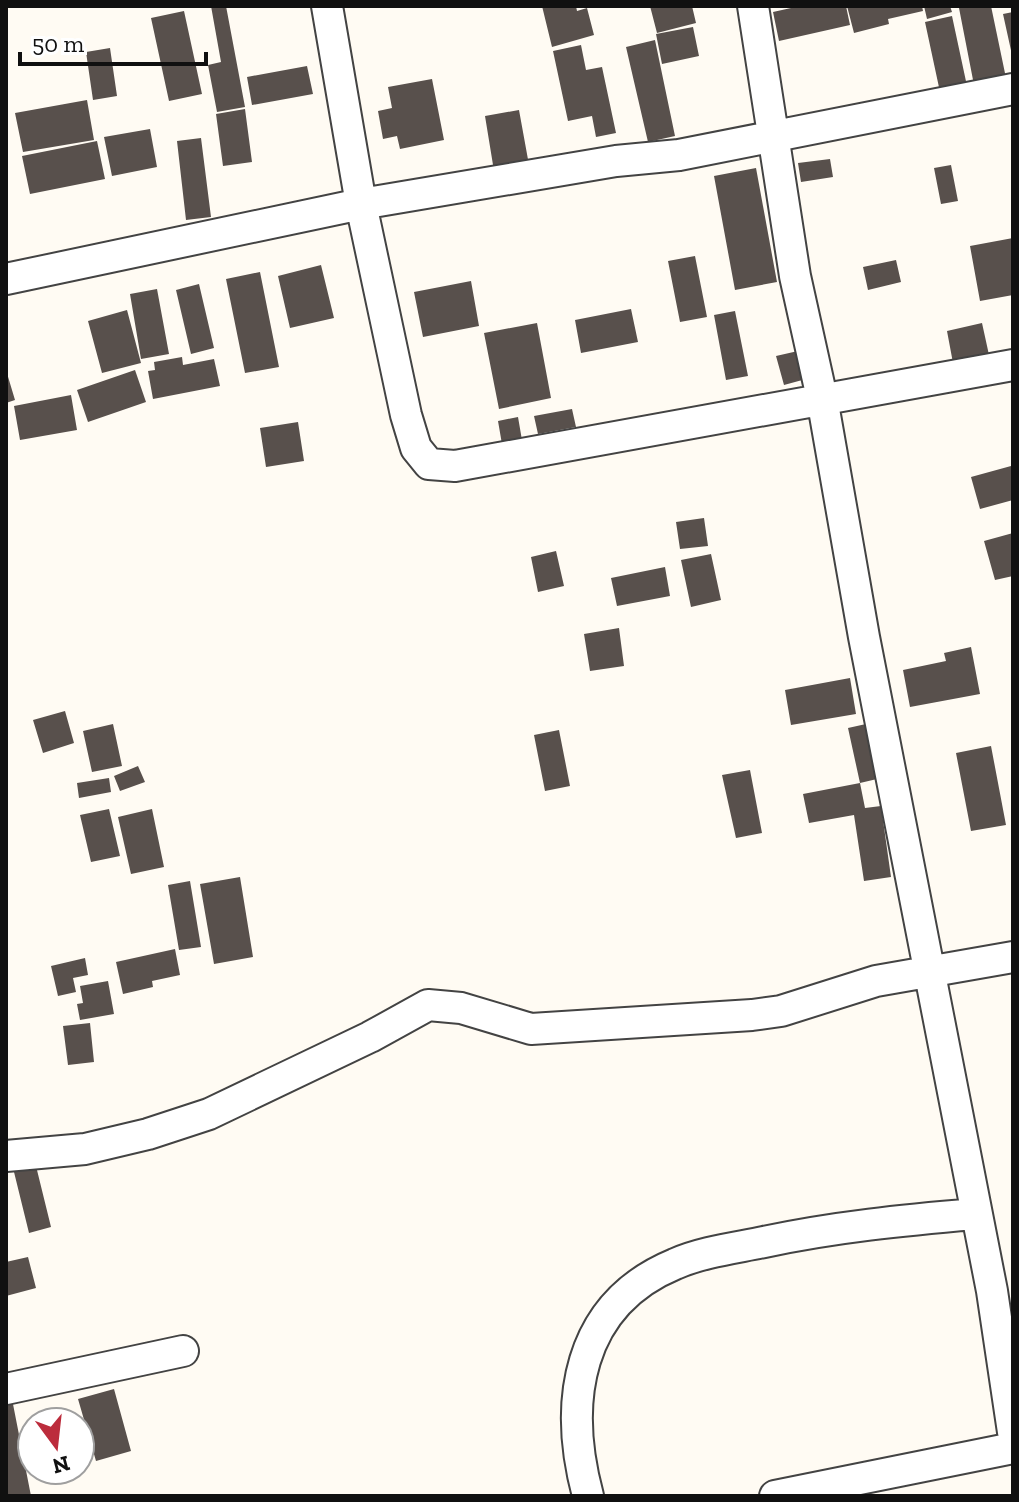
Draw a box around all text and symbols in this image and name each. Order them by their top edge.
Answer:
scale bar [20,16,206,66]
text: 50 m [32,29,85,58]
north arrow [16,1406,96,1486]
text: N [49,1450,73,1480]

